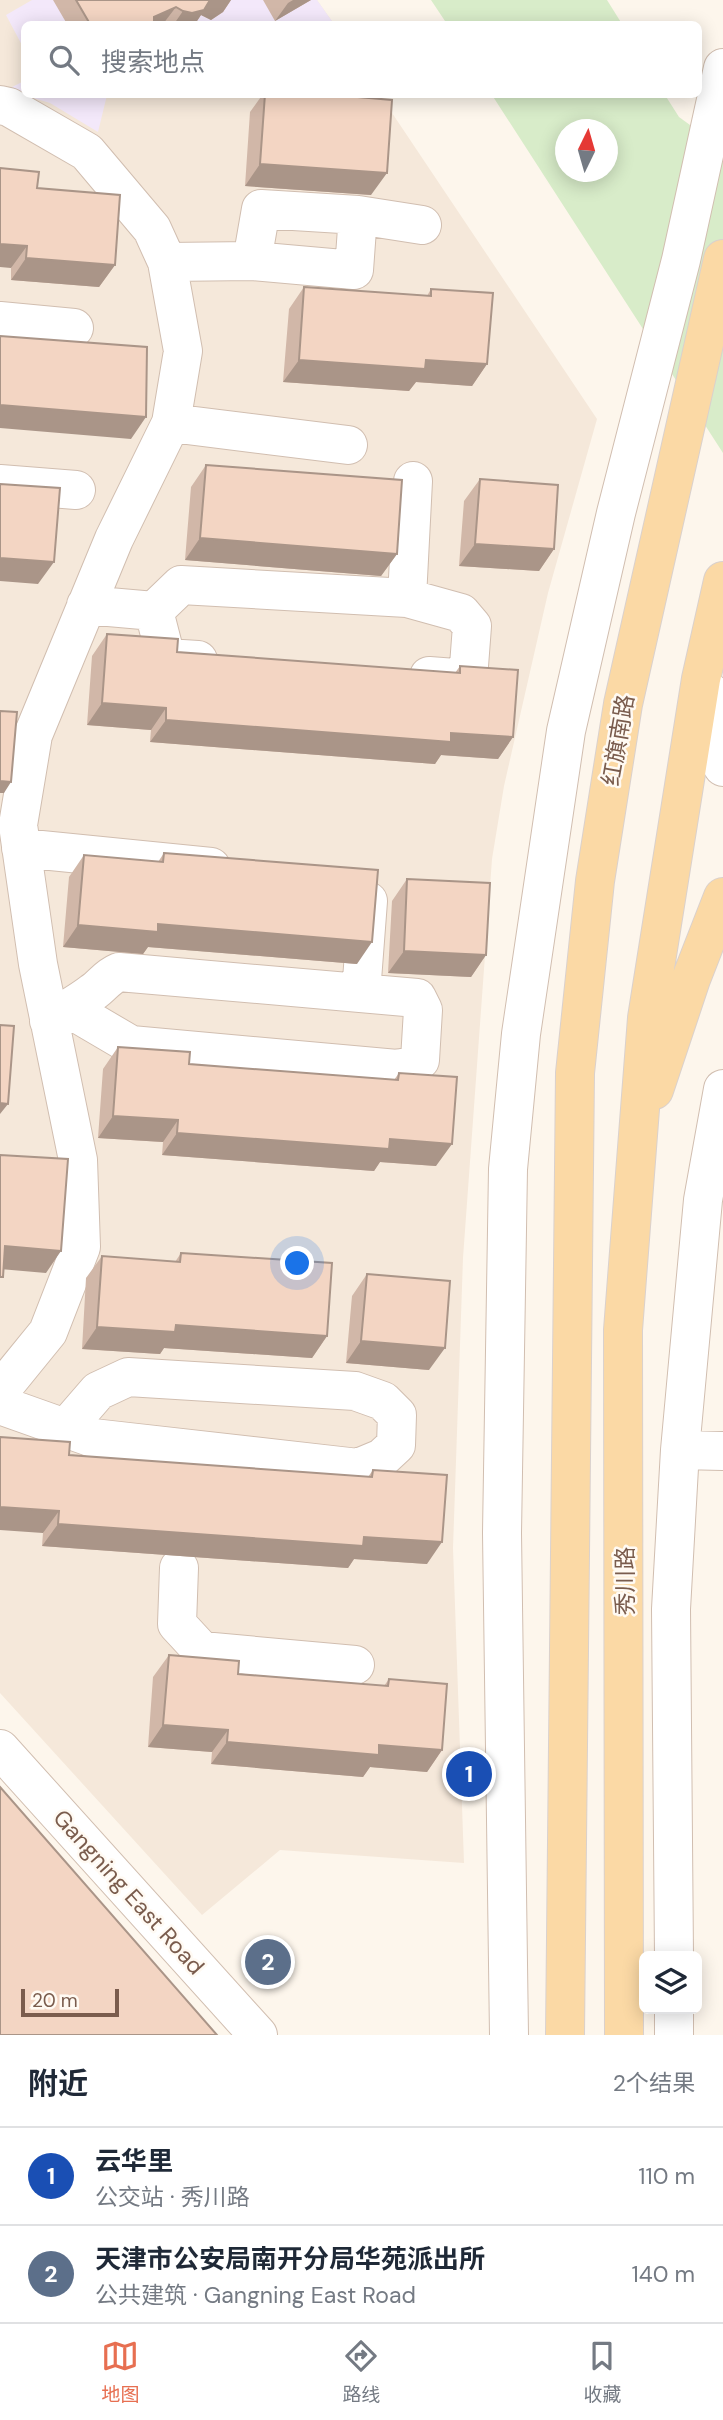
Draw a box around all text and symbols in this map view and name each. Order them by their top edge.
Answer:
search box [21,21,702,98]
icon: search [45,41,83,79]
text: 搜索地点 [101,45,205,79]
north arrow [555,119,618,182]
street label: 红旗南路 [595,692,641,788]
your location [280,1246,314,1280]
street label: 秀川路 [610,1547,640,1616]
pin: 1 [446,1748,492,1800]
street label: Gangning East Road [47,1803,211,1981]
pin: 2 [245,1936,291,1988]
map controls [639,1951,702,2014]
button: layers [639,1951,702,2014]
scale bar [21,1986,119,2018]
text: 20 m [32,1988,78,2013]
text: 附近 [28,2064,88,2103]
text: 2个结果 [613,2068,695,2098]
text: 云华里 [95,2144,173,2178]
text: 1 [47,2161,55,2191]
text: 110 m [638,2161,695,2191]
text: 公交站 · 秀川路 [95,2182,250,2212]
text: 天津市公安局南开分局华苑派出所 [95,2242,485,2276]
text: 2 [44,2259,58,2289]
text: 140 m [632,2259,695,2289]
text: 公共建筑 · Gangning East Road [95,2280,416,2310]
tab: 地图 [101,2337,140,2407]
tab: 路线 [342,2337,381,2407]
tab: 收藏 [583,2337,622,2407]

